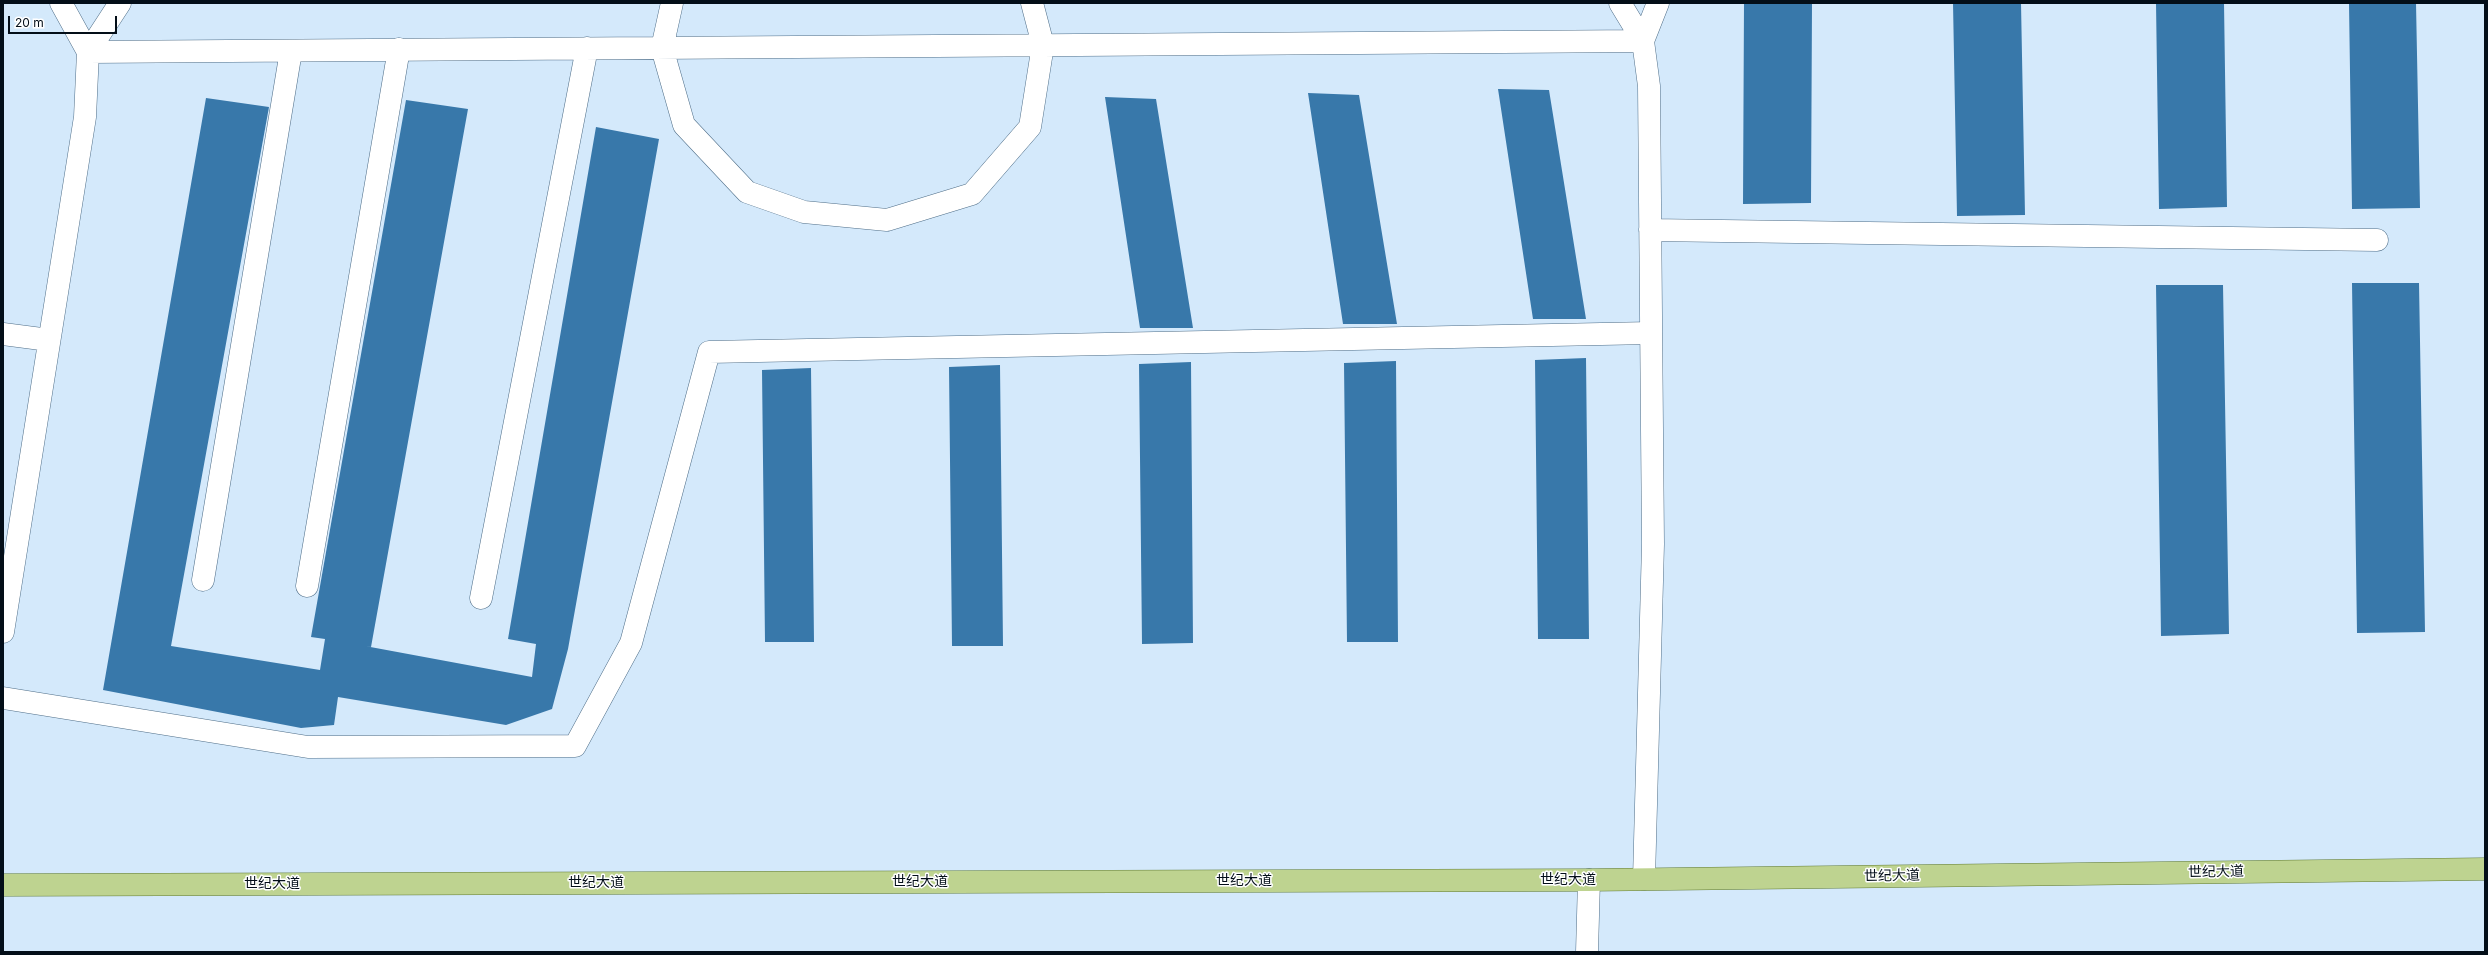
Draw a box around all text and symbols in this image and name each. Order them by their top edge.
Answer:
scale bar [10,8,119,34]
text: 20 m [15,15,44,30]
street label: 世纪大道 [2188,863,2244,881]
street label: 世纪大道 [1864,867,1920,885]
street label: 世纪大道 [1540,872,1596,888]
street label: 世纪大道 [1216,873,1272,889]
street label: 世纪大道 [892,874,948,890]
street label: 世纪大道 [568,875,624,891]
street label: 世纪大道 [244,876,300,892]

